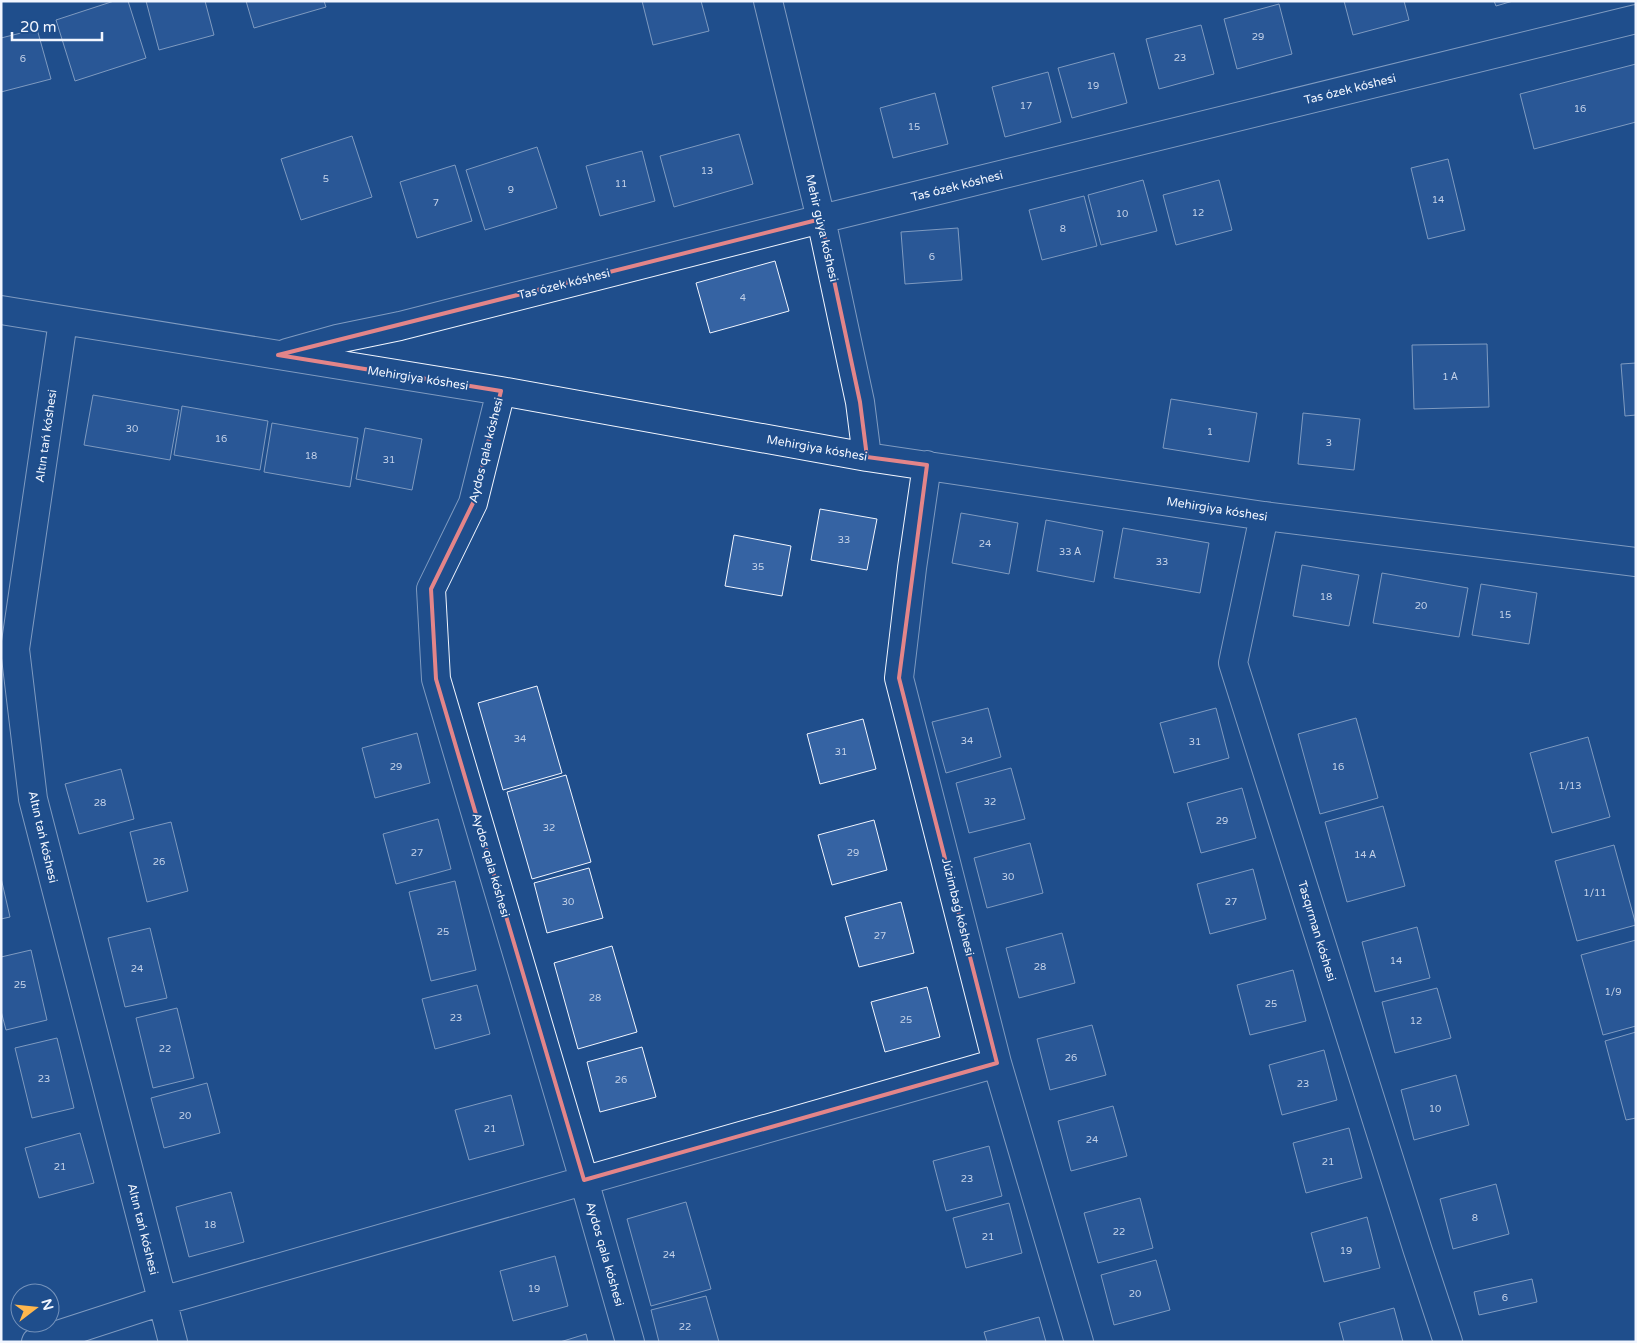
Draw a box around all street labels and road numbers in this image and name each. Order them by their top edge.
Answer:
street label: Tas ózek kóshesi [1303,71,1397,107]
street label: Tas ózek kóshesi [910,168,1004,204]
street label: Mehir gúyа kóshesi [803,173,841,283]
street label: Tas ózek kóshesi [517,266,611,302]
street label: Mehirgiya kóshesi [367,363,470,393]
street label: Altın tań kóshesi [33,388,59,484]
street label: Aydos qala kóshesi [466,396,506,504]
street label: Mehirgiya kóshesi [766,432,868,464]
street label: Mehirgiya kóshesi [1166,494,1269,524]
street label: Altın tań kóshesi [26,790,60,884]
street label: Aydos qala kóshesi [469,811,513,919]
street label: Júzimbaǵ kóshesi [939,857,977,957]
street label: Tasqırman kóshesi [1295,879,1339,983]
street label: Altın tań kóshesi [125,1182,161,1276]
street label: Aydos qala kóshesi [583,1200,627,1308]

